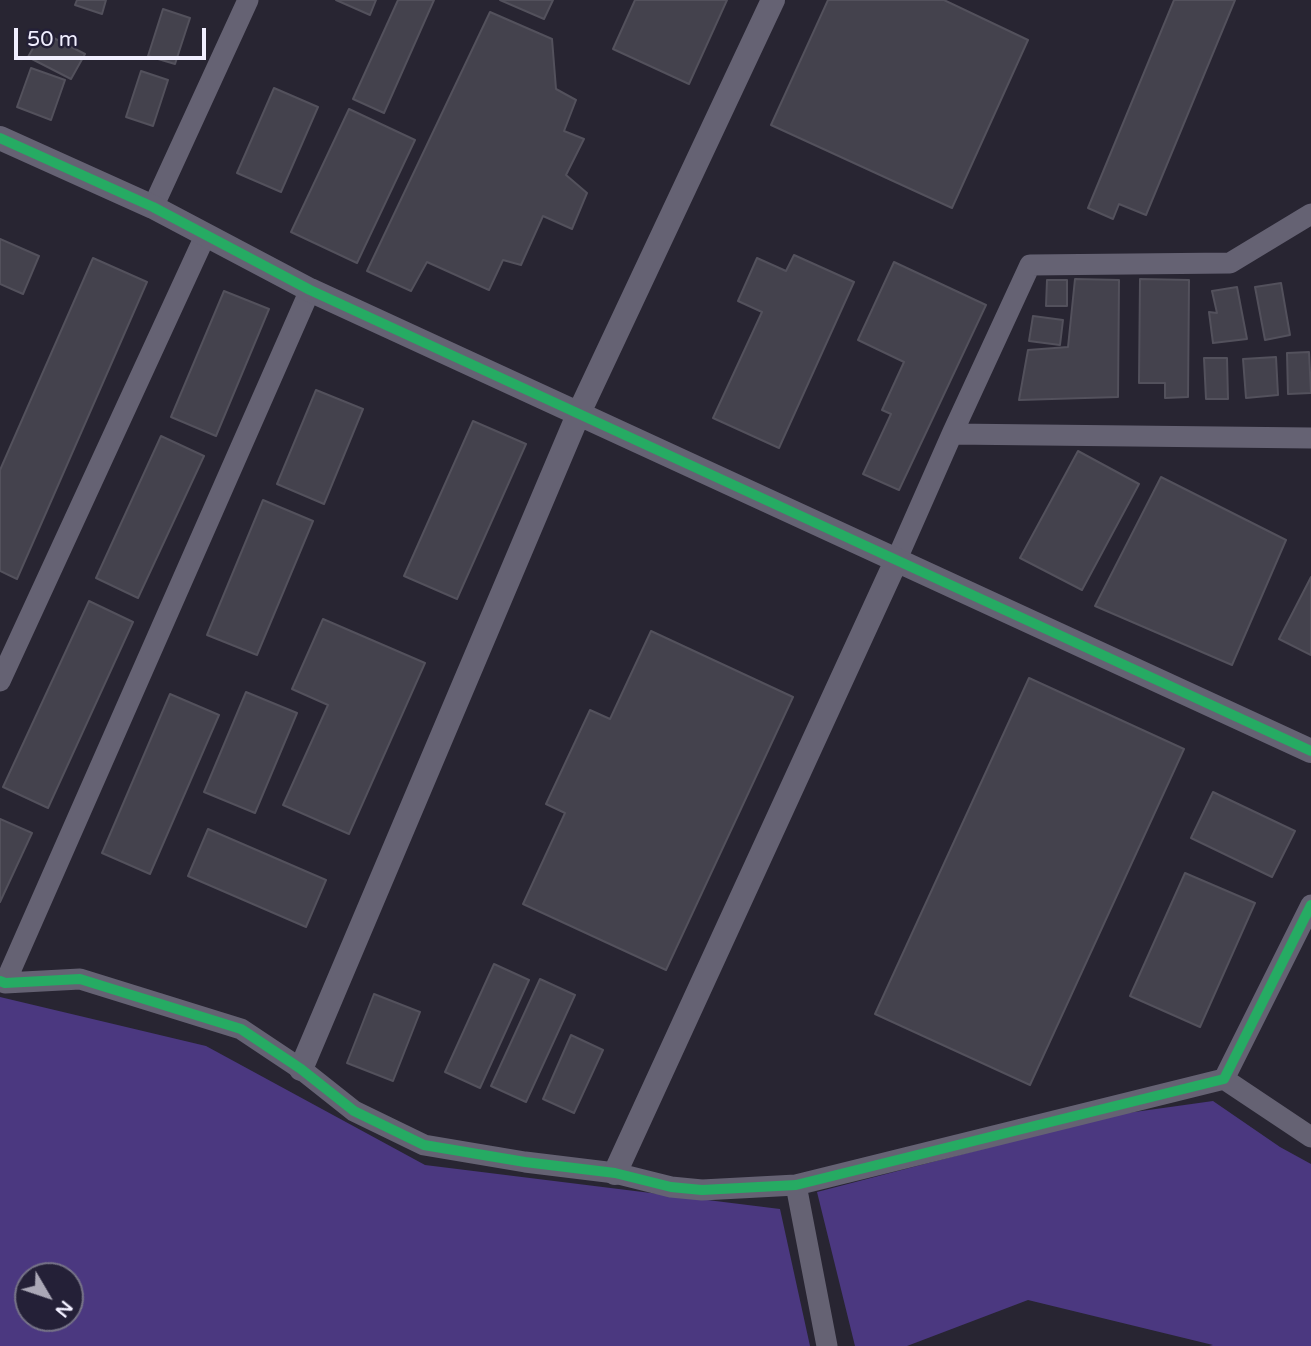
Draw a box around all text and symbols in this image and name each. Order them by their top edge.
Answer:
scale bar [18,14,210,58]
text: 50 m [27,27,78,52]
north arrow [14,1262,84,1332]
text: N [50,1296,77,1322]

